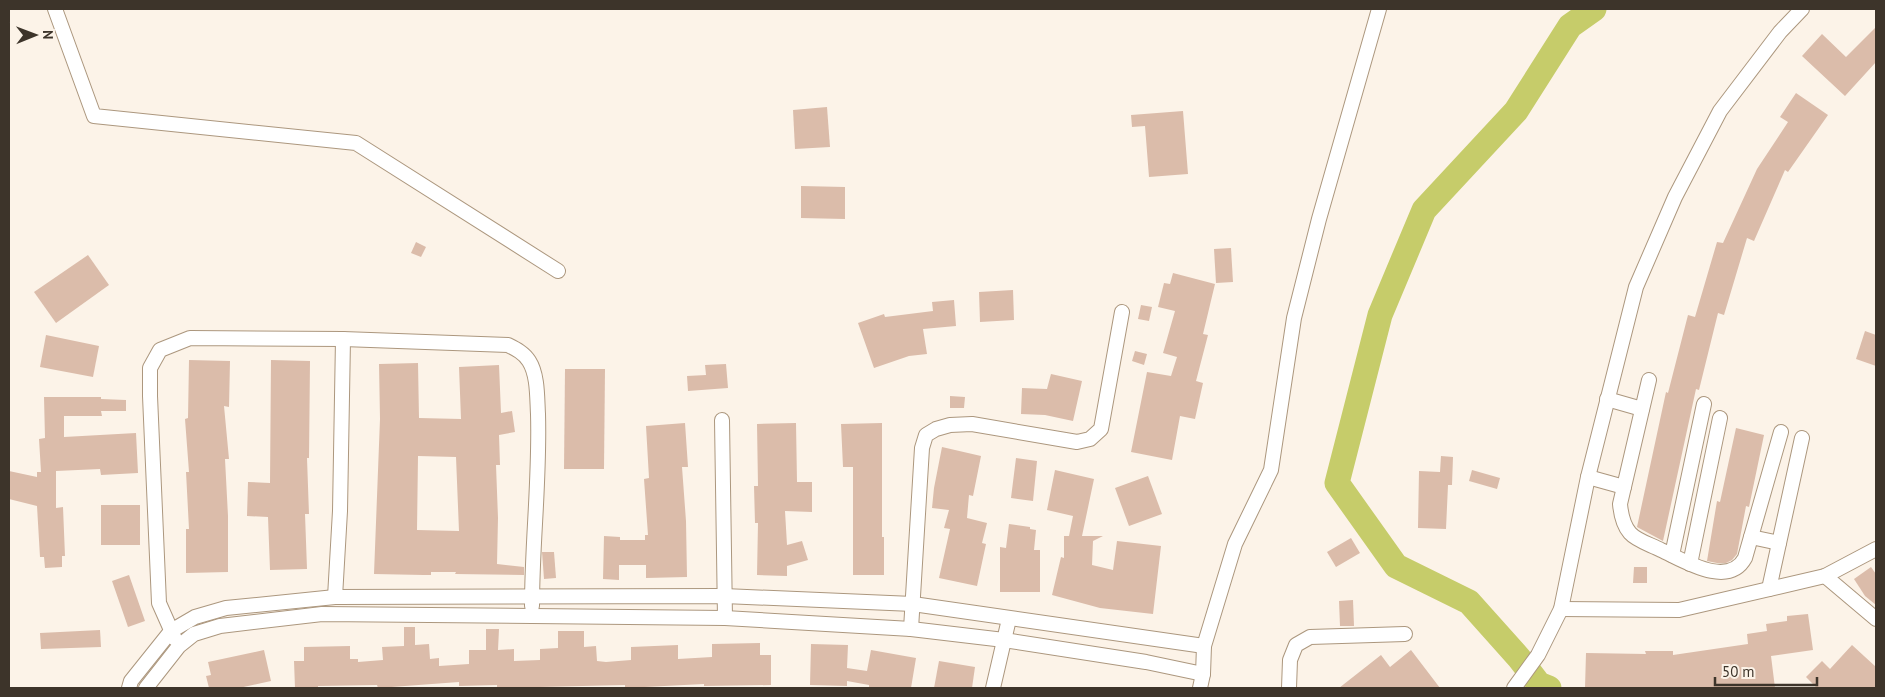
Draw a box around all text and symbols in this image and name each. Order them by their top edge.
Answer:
north arrow [10,10,60,60]
text: N [39,30,57,40]
scale bar [1715,654,1818,686]
text: 50 m [1722,662,1755,681]

